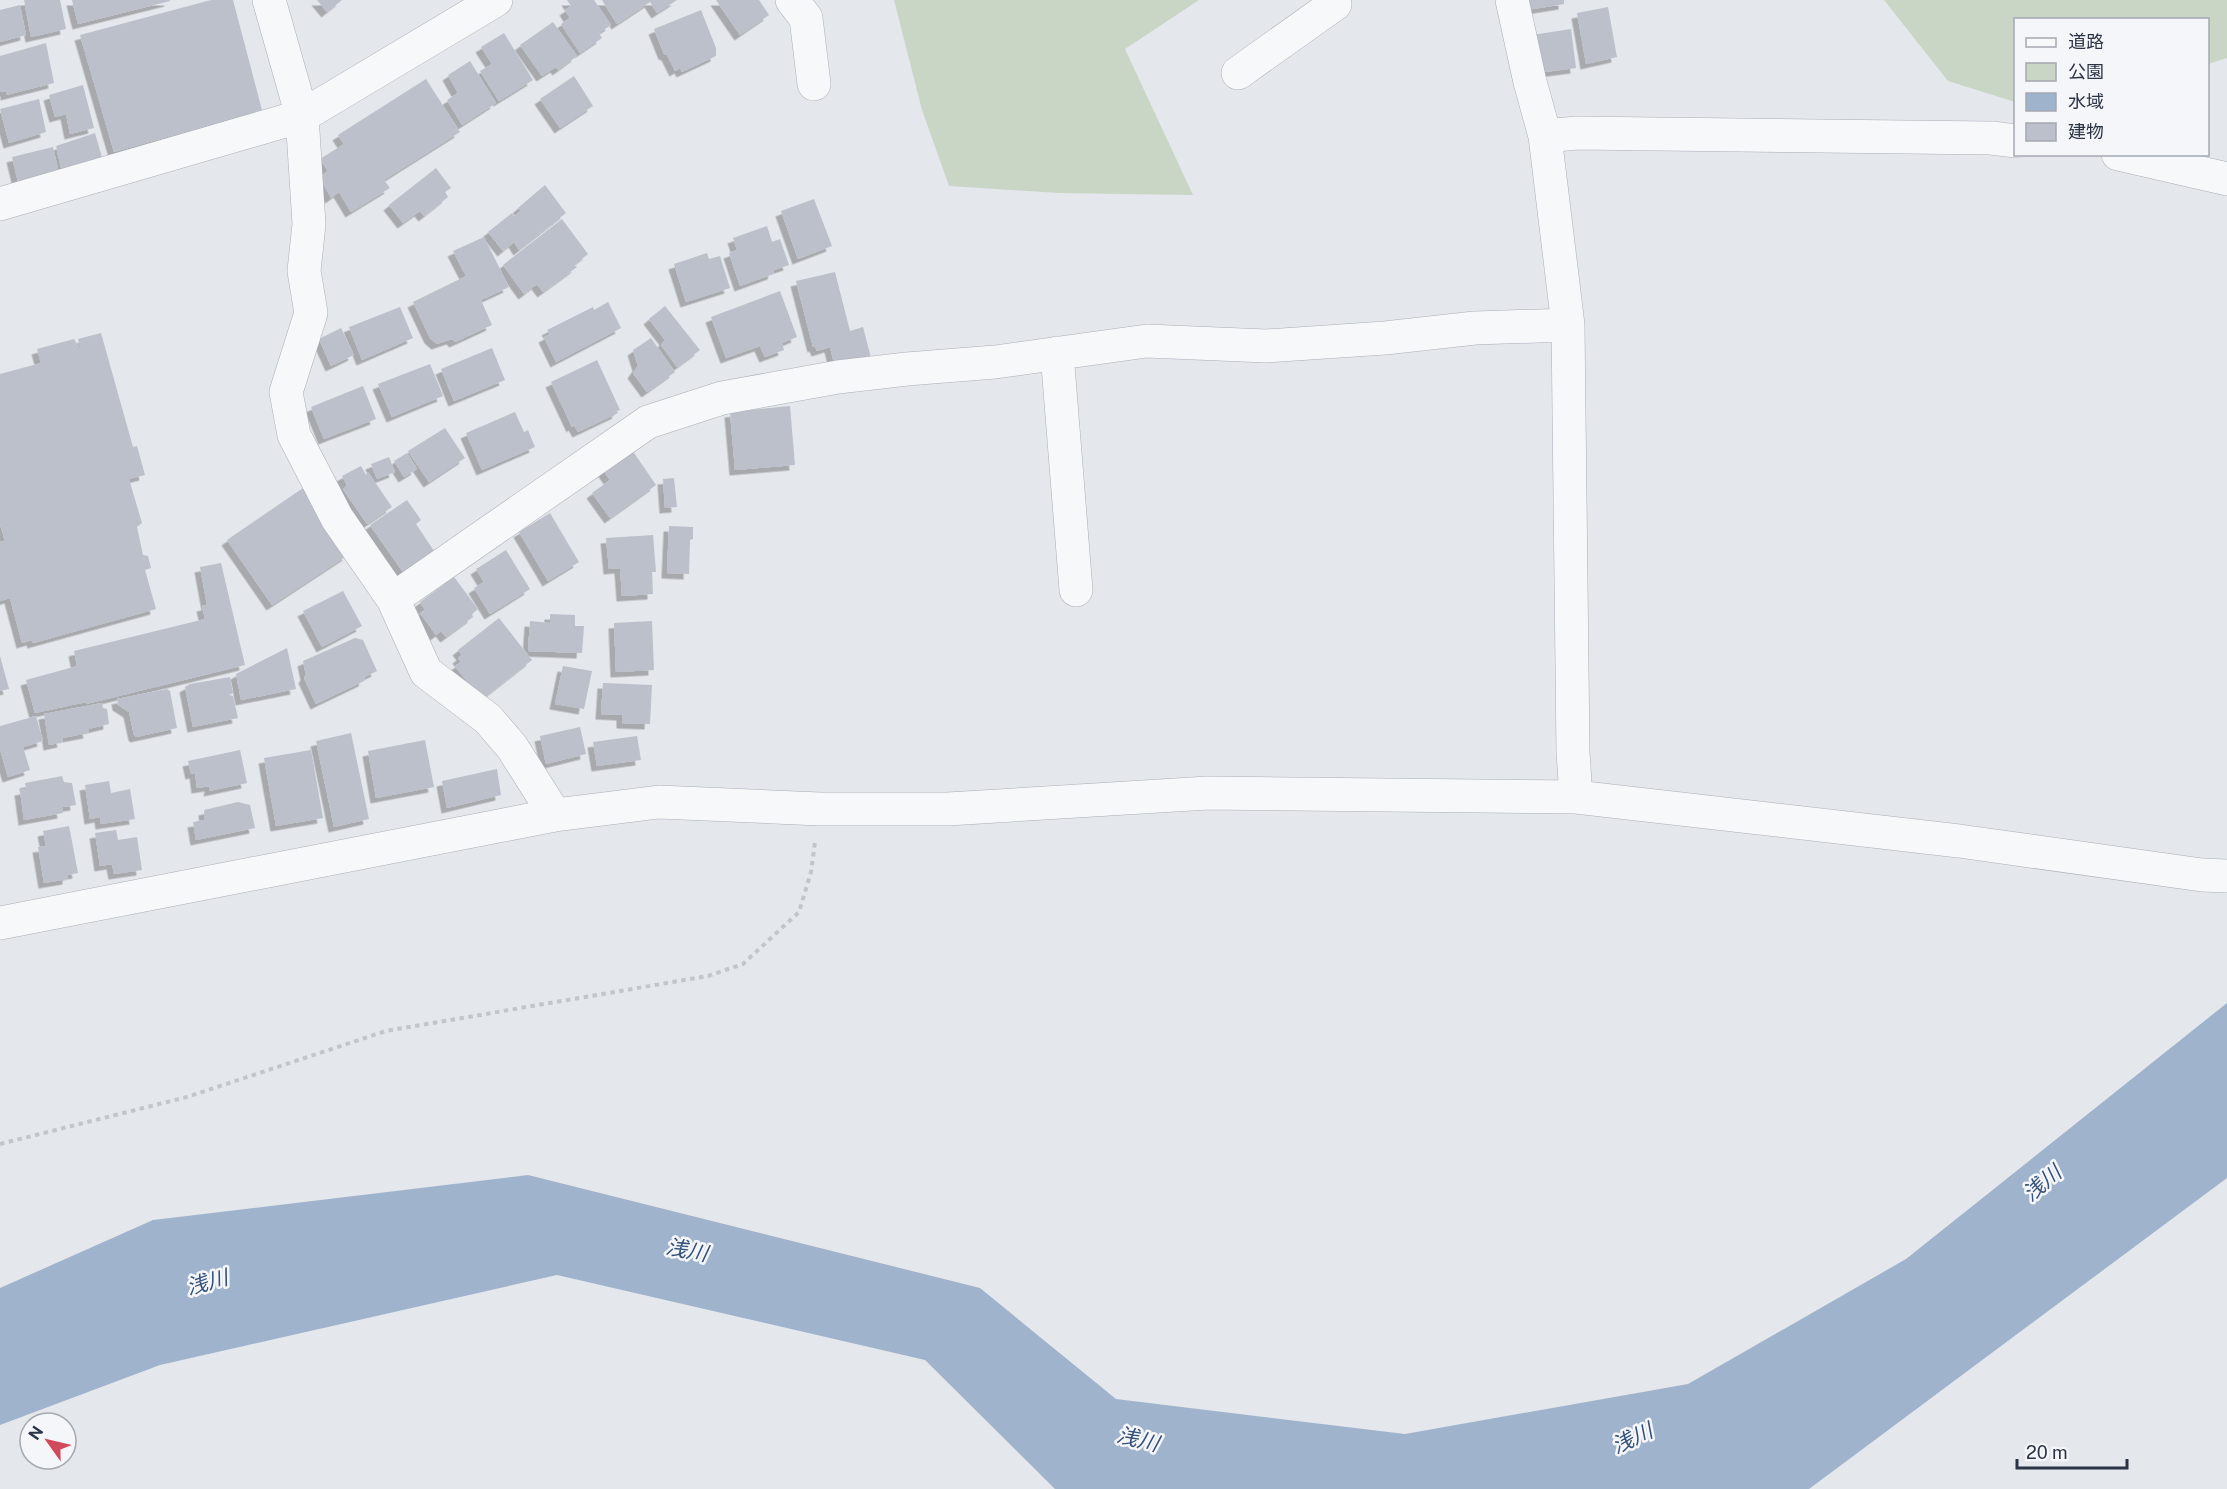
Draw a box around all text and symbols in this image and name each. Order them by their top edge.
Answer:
legend [2014,18,2209,156]
text: 道路 [2068,31,2104,52]
text: 公園 [2068,61,2104,82]
text: 水域 [2068,91,2104,112]
text: 建物 [2068,121,2104,142]
water label: 浅川 [2018,1159,2068,1206]
water label: 浅川 [664,1234,712,1267]
water label: 浅川 [183,1264,232,1300]
north arrow [18,1411,78,1471]
water label: 浅川 [1608,1417,1658,1458]
text: N [25,1422,47,1443]
water label: 浅川 [1115,1422,1163,1457]
scale bar [2017,1432,2126,1470]
text: 20 m [2026,1442,2068,1463]

